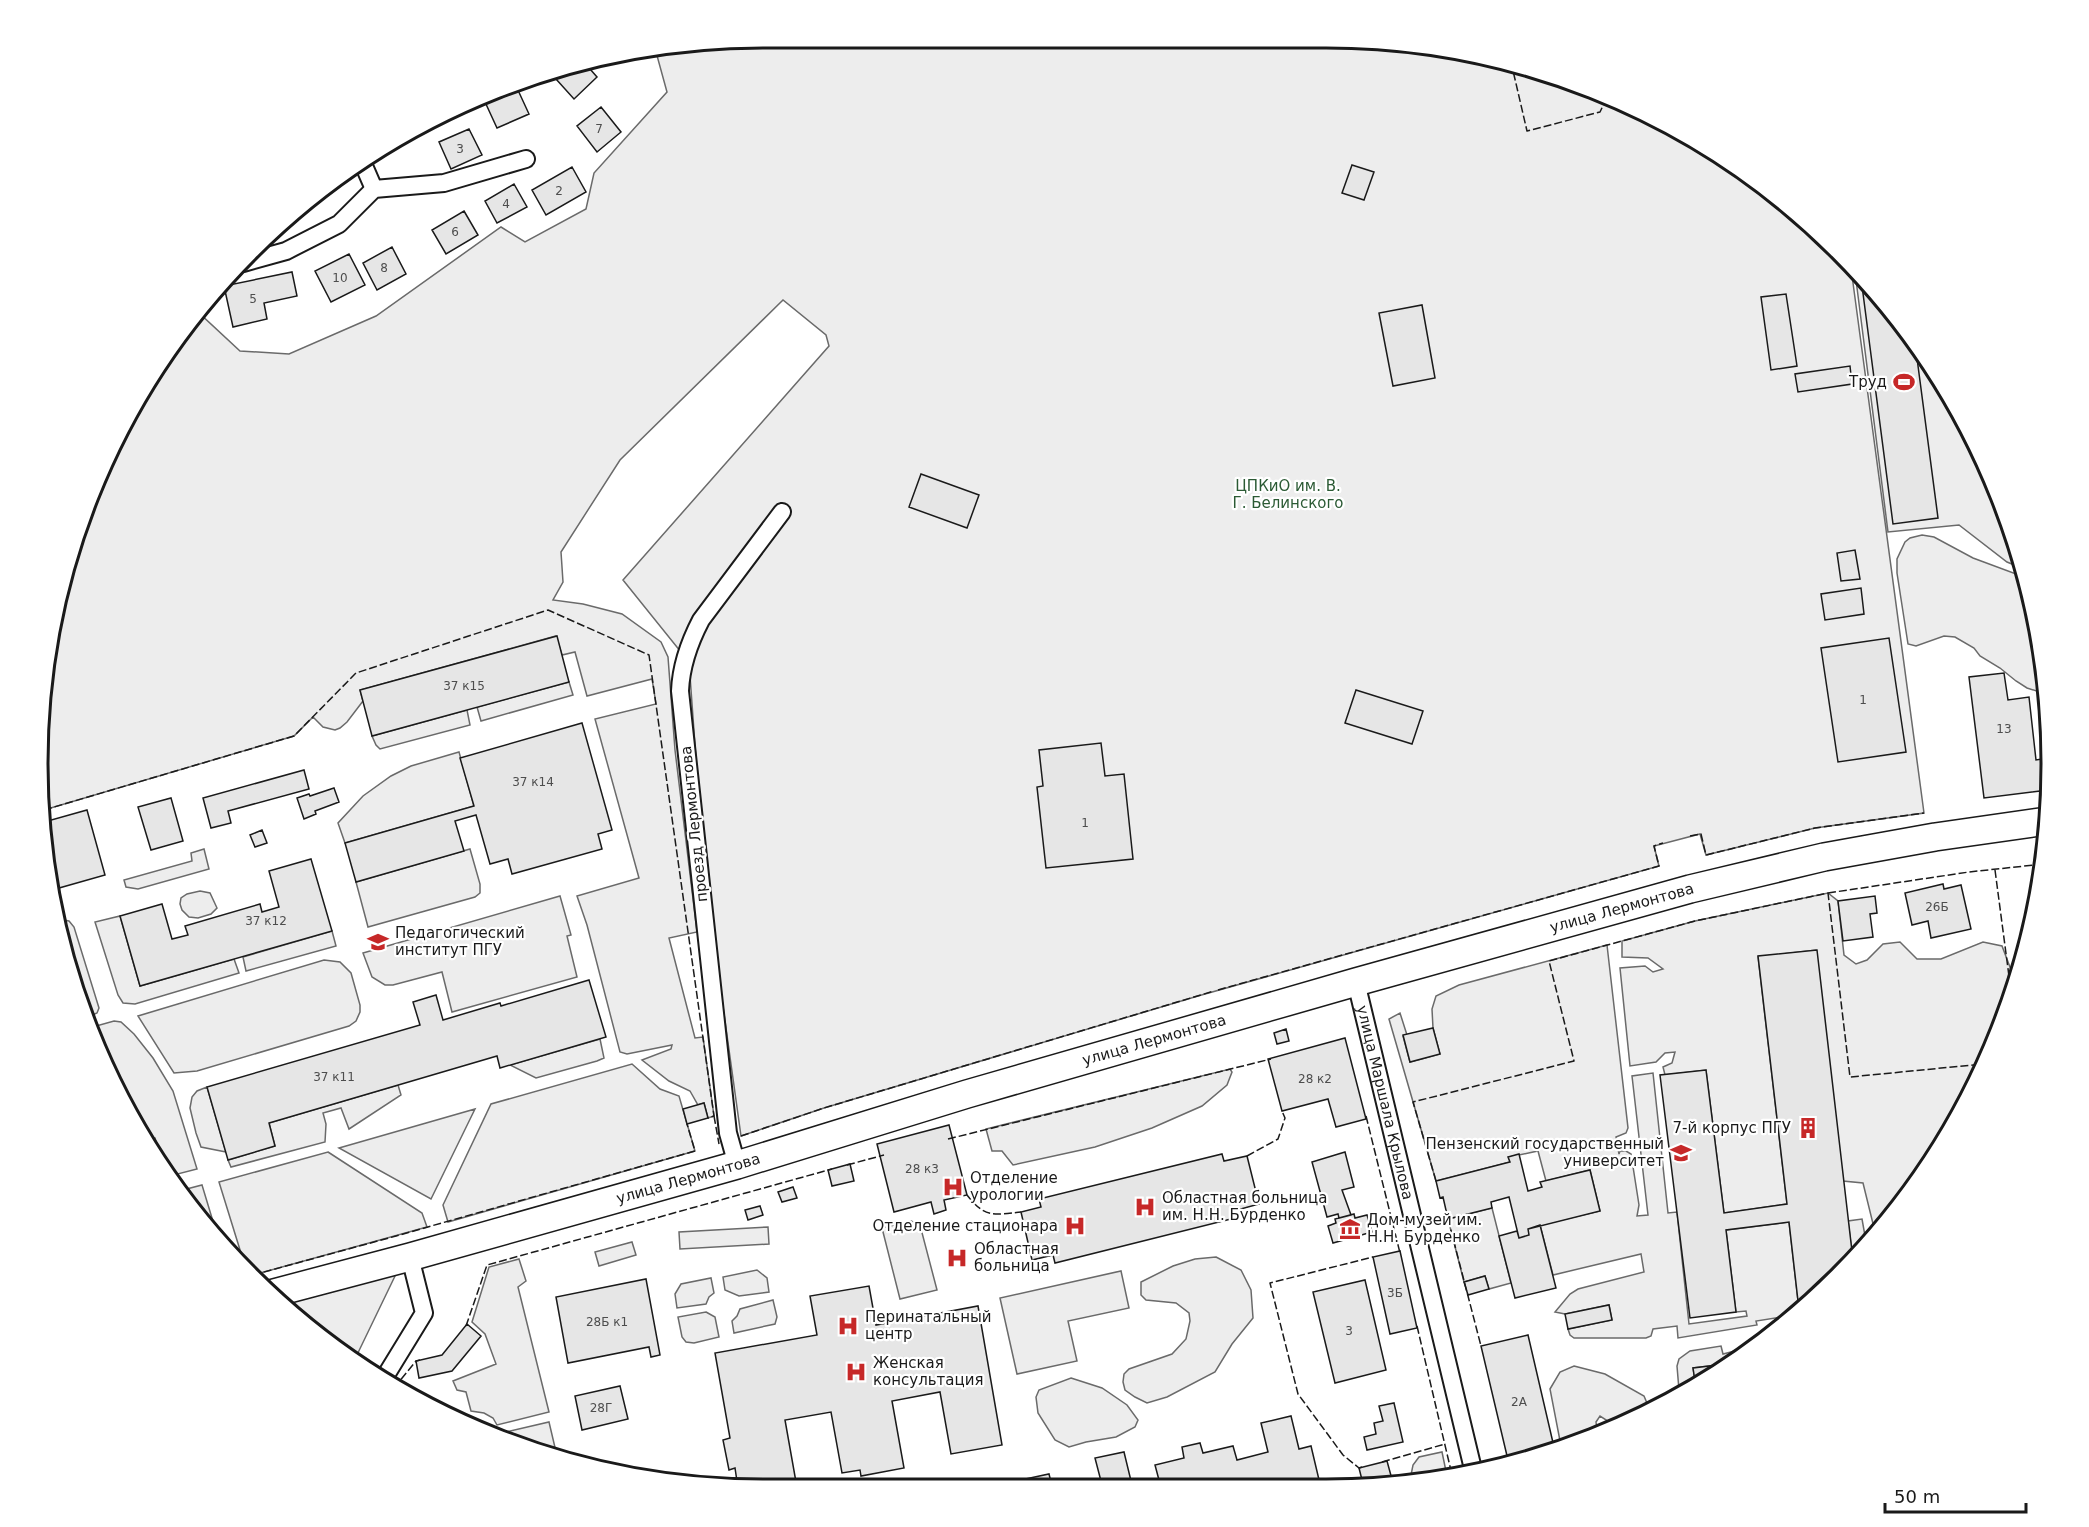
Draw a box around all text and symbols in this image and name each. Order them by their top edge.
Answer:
house number: 7 [595,122,603,136]
house number: 3 [456,142,464,156]
house number: 2 [555,184,563,198]
house number: 4 [502,197,510,211]
house number: 6 [451,225,459,239]
house number: 8 [380,261,388,275]
house number: 10 [332,271,348,285]
house number: 5 [249,292,257,306]
sports icon: Труд [1892,370,1916,394]
place label: Труд [1848,373,1887,391]
park label: ЦПКиО им. В. Г. Белинского [1233,477,1343,512]
house number: 37 к15 [443,679,485,693]
house number: 1 [1859,693,1867,707]
house number: 13 [1996,722,2012,736]
street label: проезд Лермонтова [677,745,711,903]
house number: 37 к14 [512,775,554,789]
house number: 1 [1081,816,1089,830]
street label: улица Лермонтова [1548,879,1696,937]
house number: 26Б [1925,900,1949,914]
house number: 37 к12 [245,914,287,928]
place label: Педагогический институт ПГУ [395,924,525,959]
school or university icon: Педагогический институт ПГУ [366,930,390,954]
street label: улица Маршала Крылова [1353,1003,1417,1202]
street label: улица Лермонтова [1080,1011,1228,1069]
house number: 37 к11 [313,1070,355,1084]
house number: 28 к2 [1298,1072,1332,1086]
building icon: 7-й корпус ПГУ [1796,1116,1820,1140]
place label: 7-й корпус ПГУ [1673,1119,1791,1137]
place label: Пензенский государственный университет [1426,1135,1664,1170]
school or university icon: Пензенский государственный университет [1669,1141,1693,1165]
street label: улица Лермонтова [614,1149,762,1207]
house number: 28 к3 [905,1162,939,1176]
place label: Отделение урологии [970,1169,1058,1204]
hospital icon: Отделение урологии [941,1175,965,1199]
place label: Областная больница им. Н.Н. Бурденко [1162,1189,1327,1224]
hospital icon: Областная больница им. Н.Н. Бурденко [1133,1195,1157,1219]
place label: Дом-музей им. Н.Н. Бурденко [1367,1211,1482,1246]
hospital icon: Отделение стационара [1063,1214,1087,1238]
place label: Отделение стационара [872,1217,1058,1235]
museum icon: Дом-музей им. Н.Н. Бурденко [1338,1217,1362,1241]
place label: Областная больница [974,1240,1059,1275]
hospital icon: Областная больница [945,1246,969,1270]
house number: 3Б [1387,1286,1403,1300]
place label: Перинатальный центр [865,1308,992,1343]
hospital icon: Перинатальный центр [836,1314,860,1338]
house number: 28Б к1 [586,1315,628,1329]
house number: 3 [1345,1324,1353,1338]
place label: Женская консультация [873,1354,984,1389]
hospital icon: Женская консультация [844,1360,868,1384]
house number: 2А [1511,1395,1528,1409]
house number: 28Г [590,1401,612,1415]
scale bar [1885,1476,2026,1514]
text: 50 m [1894,1486,1940,1507]

